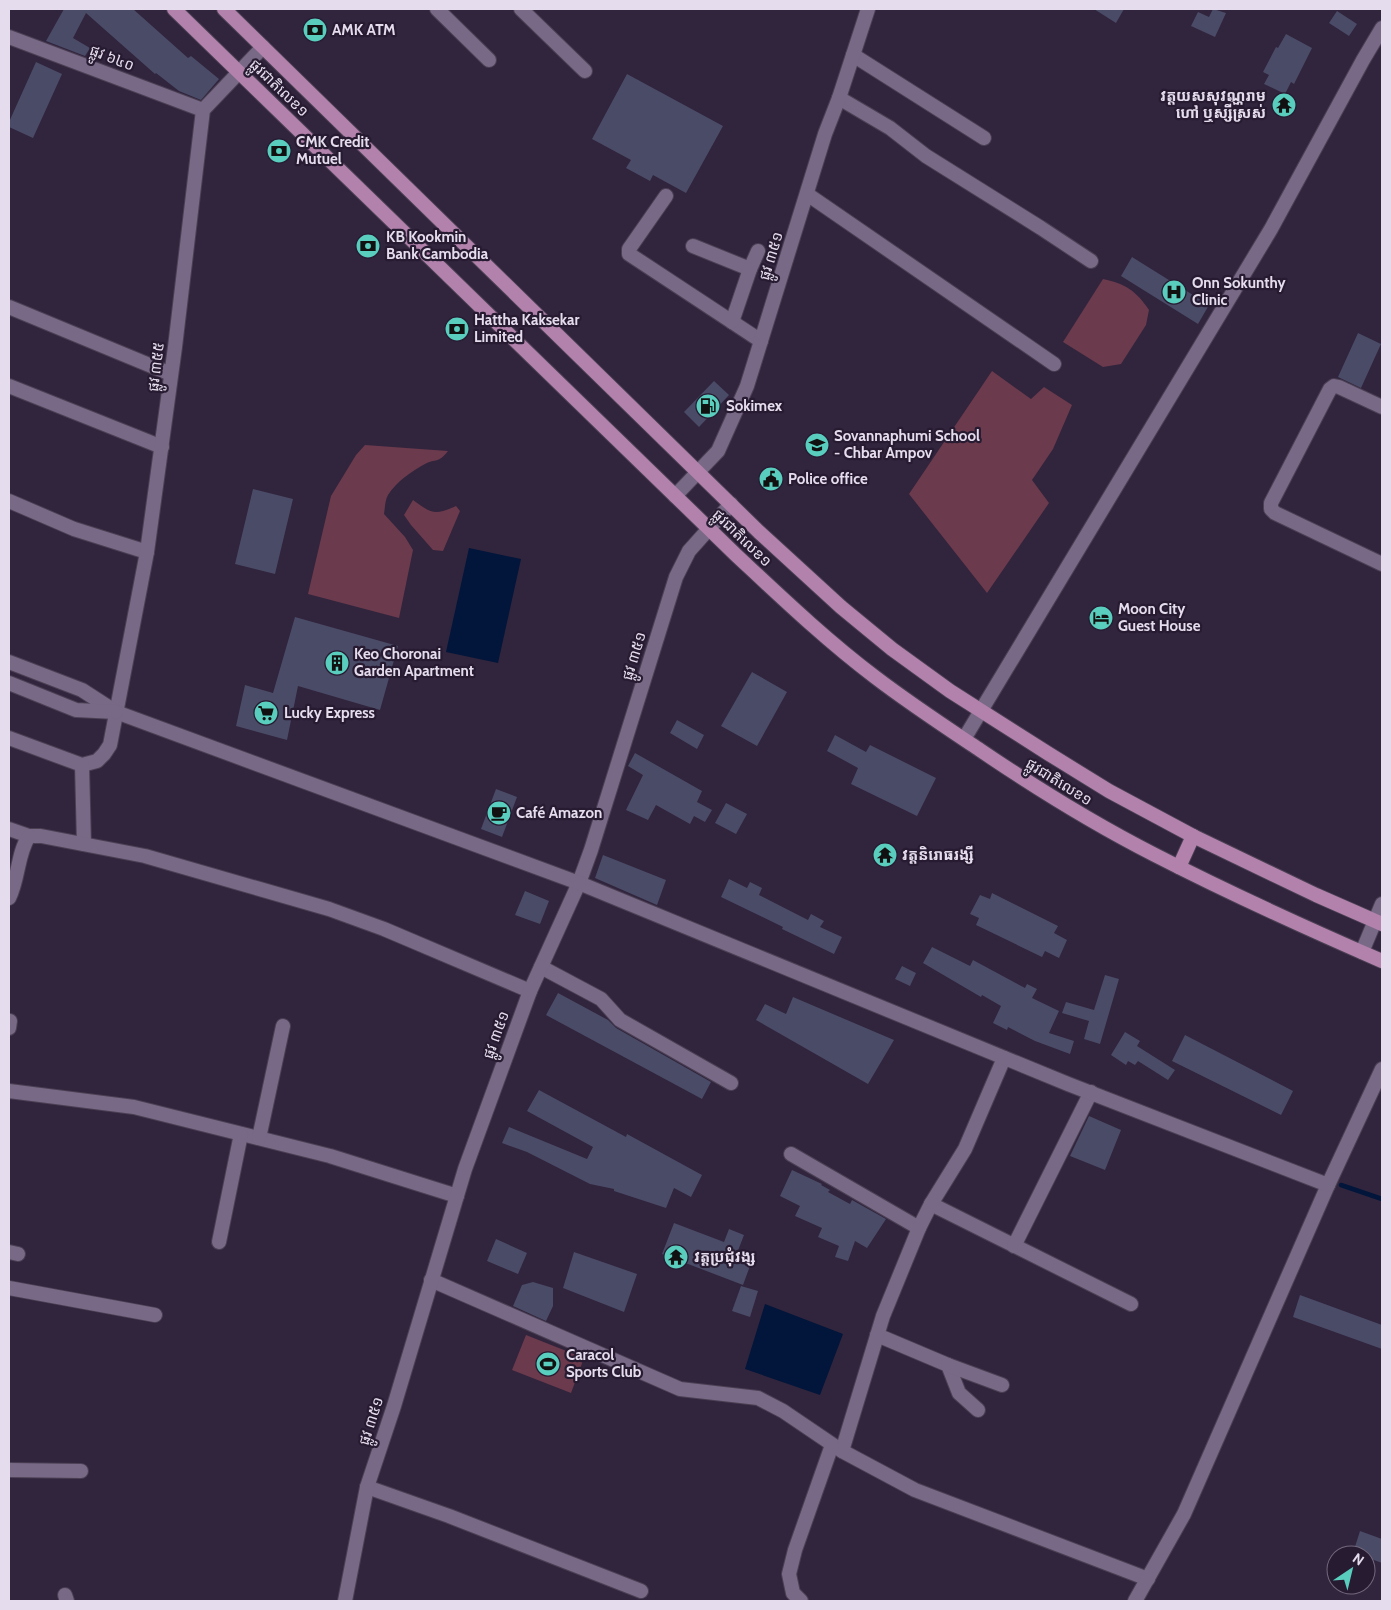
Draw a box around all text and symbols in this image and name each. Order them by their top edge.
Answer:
bank icon: AMK ATM [302,17,328,43]
place label: AMK ATM [332,21,396,39]
street label: ផ្លូវ ៦៤០ [86,41,137,79]
street label: ផ្លូវជាតិលេខ១ [243,55,312,124]
place label: វត្តយសសុវណ្ណរាម ហៅ ឬស្សីស្រស់ [1160,87,1266,122]
temple icon: វត្តយសសុវណ្ណរាម ហៅ ឬស្សីស្រស់ [1271,92,1297,118]
place label: CMK Credit Mutuel [296,133,369,168]
bank icon: CMK Credit Mutuel [266,138,292,164]
place label: KB Kookmin Bank Cambodia [386,228,489,263]
street label: ផ្លូវ ៣៥១ [755,230,791,284]
bank icon: KB Kookmin Bank Cambodia [355,233,381,259]
place label: Onn Sokunthy Clinic [1192,274,1286,309]
hospital icon: Onn Sokunthy Clinic [1161,279,1187,305]
place label: Hattha Kaksekar Limited [474,311,579,346]
bank icon: Hattha Kaksekar Limited [444,316,470,342]
street label: ផ្លូវ ៣៥៥ [144,341,172,393]
fuel station icon: Sokimex [695,393,721,419]
place label: Sokimex [726,397,783,415]
place label: Sovannaphumi School - Chbar Ampov [834,427,980,462]
school or university icon: Sovannaphumi School - Chbar Ampov [804,432,830,458]
public building icon: Police office [758,466,784,492]
place label: Police office [788,470,868,488]
street label: ផ្លូវជាតិលេខ១ [706,505,775,574]
place label: Moon City Guest House [1118,600,1201,635]
hotel icon: Moon City Guest House [1088,605,1114,631]
street label: ផ្លូវ ៣៥១ [618,630,654,684]
place label: Keo Choronai Garden Apartment [354,645,474,680]
building icon: Keo Choronai Garden Apartment [324,650,350,676]
supermarket icon: Lucky Express [253,700,279,726]
place label: Lucky Express [284,704,375,722]
street label: ផ្លូវជាតិលេខ១ [1020,754,1096,813]
cafe icon: Café Amazon [486,800,512,826]
place label: Café Amazon [516,804,602,822]
temple icon: វត្តនិរោធរង្សី [872,842,898,868]
place label: វត្តនិរោធរង្សី [902,845,974,864]
street label: ផ្លូវ ៣៥១ [479,1009,517,1063]
temple icon: វត្តប្រជុំវង្ស [663,1244,689,1270]
place label: វត្តប្រជុំវង្ស [694,1246,756,1267]
place label: Caracol Sports Club [566,1346,642,1381]
sports icon: Caracol Sports Club [535,1351,561,1377]
street label: ផ្លូវ ៣៥១ [355,1395,391,1449]
north arrow [1326,1545,1376,1595]
text: N [1349,1549,1368,1570]

